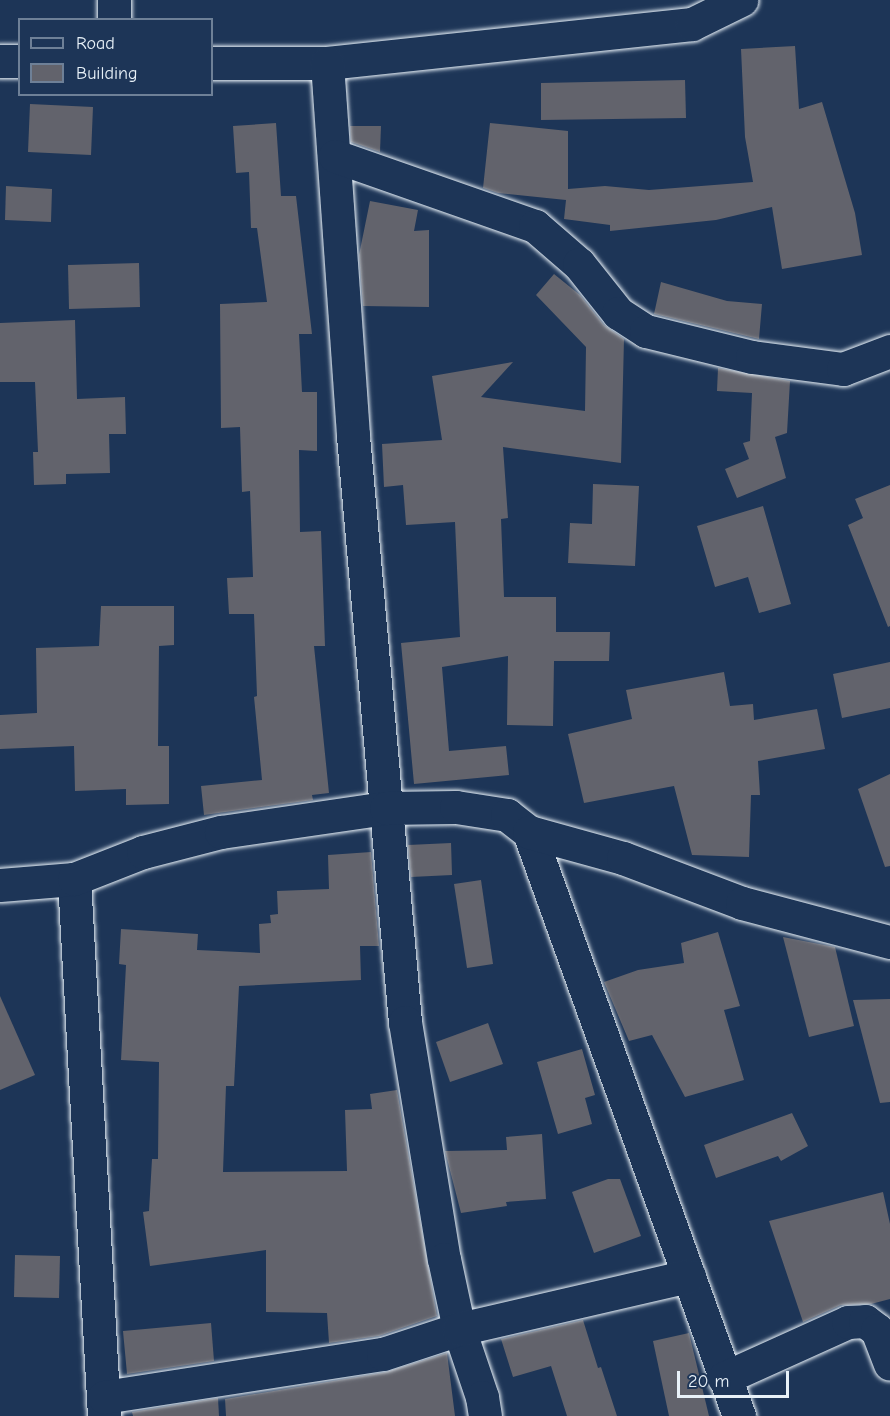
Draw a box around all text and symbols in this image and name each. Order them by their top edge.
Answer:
legend [18,18,213,96]
text: Road [76,33,115,54]
text: Building [76,63,138,84]
scale bar [680,1359,792,1397]
text: 20 m [688,1371,729,1392]

